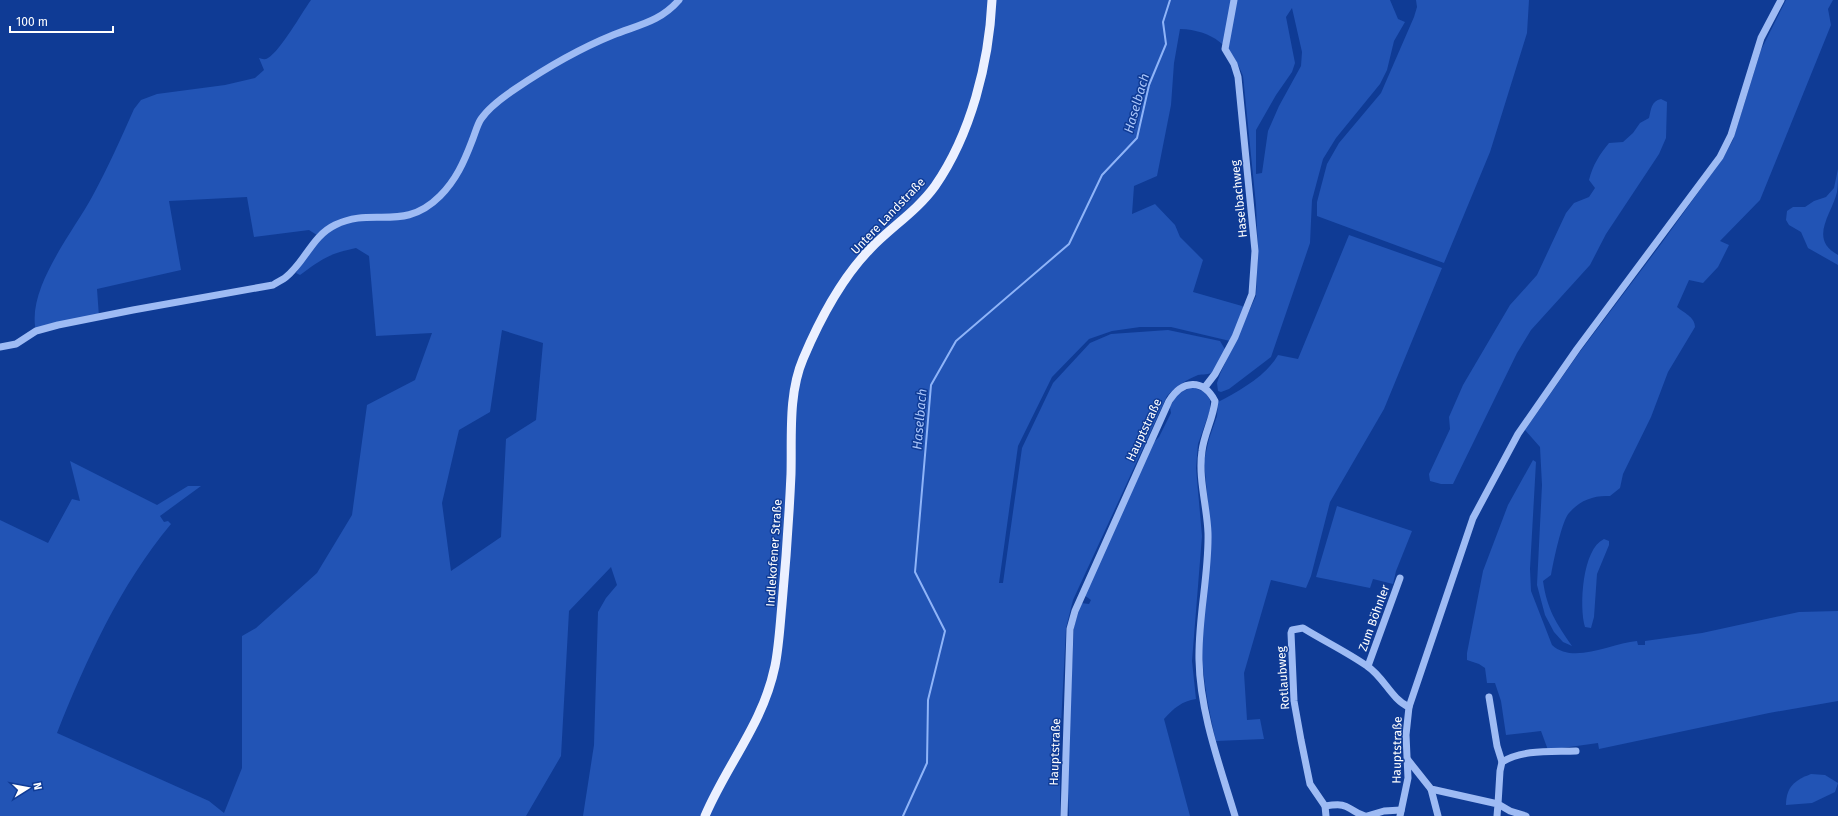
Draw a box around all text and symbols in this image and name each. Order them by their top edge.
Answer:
scale bar [10,8,113,34]
text: 100 m [16,15,48,29]
water label: Haselbach [1121,72,1152,135]
street label: Haselbachweg [1228,159,1250,238]
street label: Untere Landstraße [848,175,928,257]
water label: Haselbach [909,388,930,450]
street label: Hauptstraße [1123,396,1165,464]
street label: Indlekofener Straße [763,499,785,607]
street label: Zum Böhnler [1356,583,1393,653]
street label: Rotlaubweg [1274,645,1292,710]
street label: Hauptstraße [1389,716,1405,784]
street label: Hauptstraße [1047,718,1063,786]
north arrow [8,768,48,808]
text: N [30,781,44,791]

